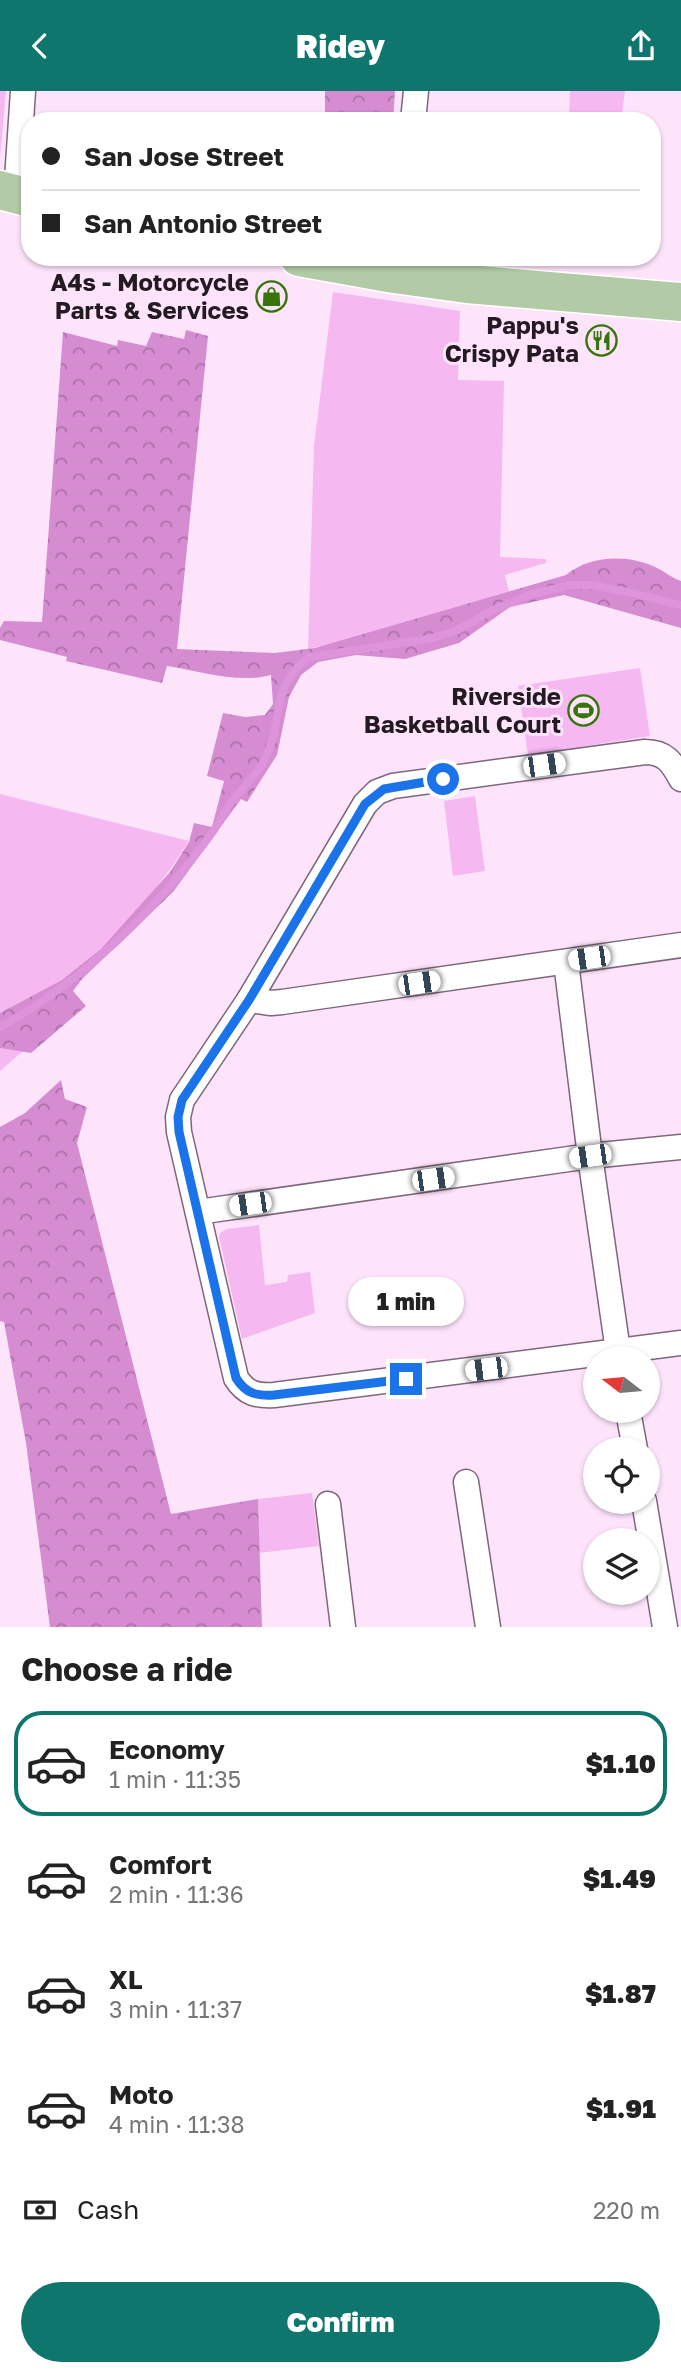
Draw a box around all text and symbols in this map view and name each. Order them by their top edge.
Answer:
icon: back [21,27,59,65]
text: Ridey [296,27,385,65]
icon: share [622,27,660,65]
text: San Jose Street [84,141,284,172]
text: San Antonio Street [84,208,322,239]
place label: A4s - Motorcycle Parts & Services [51,267,249,324]
shop icon: A4s - Motorcycle Parts & Services [255,280,289,314]
place label: Pappu's Crispy Pata [445,310,579,367]
restaurant icon: Pappu's Crispy Pata [585,323,619,357]
place label: Riverside Basketball Court [364,681,561,738]
sports icon: Riverside Basketball Court [567,694,601,728]
car [522,752,567,778]
route start [427,763,459,795]
car [567,945,612,971]
car [397,970,442,996]
car [568,1143,613,1169]
car [411,1166,456,1192]
car [228,1191,273,1217]
callout: 1 min [348,1277,464,1327]
text: 1 min [377,1287,435,1315]
north arrow [583,1346,660,1423]
map controls [583,1346,660,1605]
car [464,1356,509,1382]
route end [390,1363,422,1395]
button: locate [583,1437,660,1514]
button: layers [583,1528,660,1605]
text: Choose a ride [21,1650,233,1688]
icon: car [25,1732,88,1795]
text: Economy [109,1734,225,1765]
text: $1.10 [585,1748,656,1779]
text: 1 min · 11:35 [109,1765,241,1793]
icon: car [25,1847,88,1910]
text: Comfort [109,1849,212,1880]
text: $1.49 [583,1863,656,1894]
text: 2 min · 11:36 [109,1880,244,1908]
icon: car [25,1962,88,2025]
text: XL [109,1964,143,1995]
text: $1.87 [585,1978,656,2009]
text: 3 min · 11:37 [109,1995,242,2023]
icon: car [25,2077,88,2140]
text: Moto [109,2079,174,2110]
text: $1.91 [586,2093,656,2124]
text: 4 min · 11:38 [109,2110,245,2138]
icon: cash [21,2191,59,2229]
text: Cash [77,2194,139,2225]
text: 220 m [593,2196,660,2224]
button: Confirm [21,2282,660,2362]

